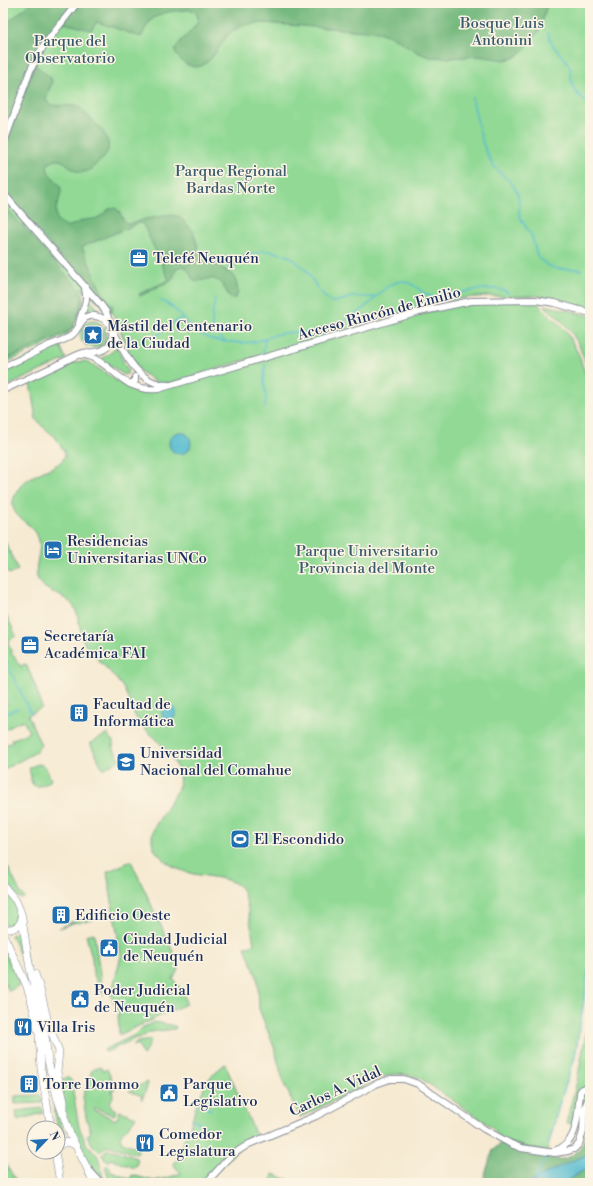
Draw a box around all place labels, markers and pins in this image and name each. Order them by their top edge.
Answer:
office icon: Telefé Neuquén [128,247,150,269]
place label: Telefé Neuquén [153,249,259,268]
place label: Mástil del Centenario de la Ciudad [107,317,252,353]
place icon: Mástil del Centenario de la Ciudad [82,324,104,346]
place label: Residencias Universitarias UNCo [67,532,207,568]
hotel icon: Residencias Universitarias UNCo [42,539,64,561]
place label: Secretaría Académica FAI [43,627,146,663]
office icon: Secretaría Académica FAI [19,634,41,656]
place label: Facultad de Informática [93,695,175,731]
building icon: Facultad de Informática [68,702,90,724]
place label: Universidad Nacional del Comahue [140,744,292,780]
school or university icon: Universidad Nacional del Comahue [115,751,137,773]
sports icon: El Escondido [229,828,251,850]
place label: El Escondido [254,830,344,849]
building icon: Edificio Oeste [50,904,72,926]
place label: Edificio Oeste [75,906,171,925]
place label: Ciudad Judicial de Neuquén [123,930,228,966]
public building icon: Ciudad Judicial de Neuquén [98,937,120,959]
place label: Poder Judicial de Neuquén [94,981,191,1017]
public building icon: Poder Judicial de Neuquén [69,988,91,1010]
restaurant icon: Villa Iris [12,1016,34,1038]
place label: Villa Iris [36,1018,95,1037]
building icon: Torre Dommo [18,1073,40,1095]
place label: Torre Dommo [43,1075,139,1094]
place label: Parque Legislativo [183,1075,258,1111]
public building icon: Parque Legislativo [158,1082,180,1104]
place label: Comedor Legislatura [159,1125,236,1161]
restaurant icon: Comedor Legislatura [134,1132,156,1154]

